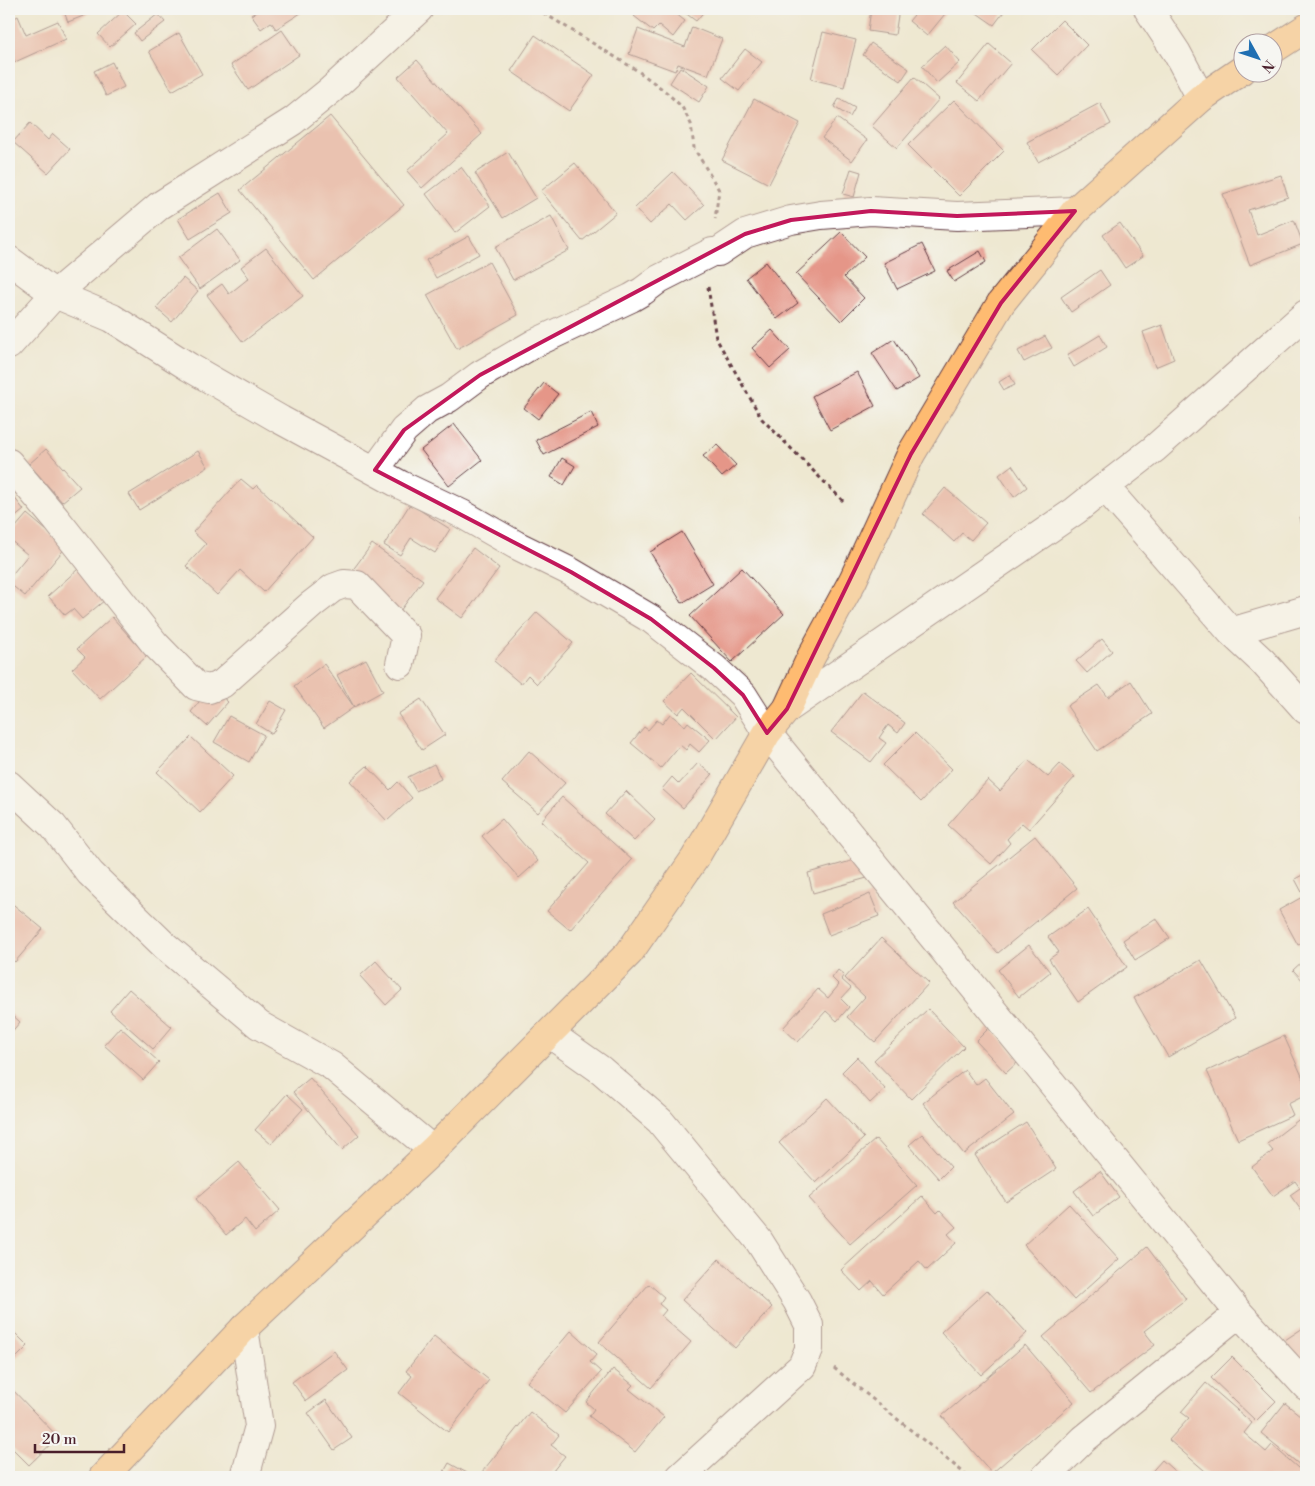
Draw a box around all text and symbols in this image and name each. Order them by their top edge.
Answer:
north arrow [1232,32,1282,82]
text: N [1257,56,1278,76]
scale bar [35,1421,124,1453]
text: 20 m [42,1430,77,1449]

